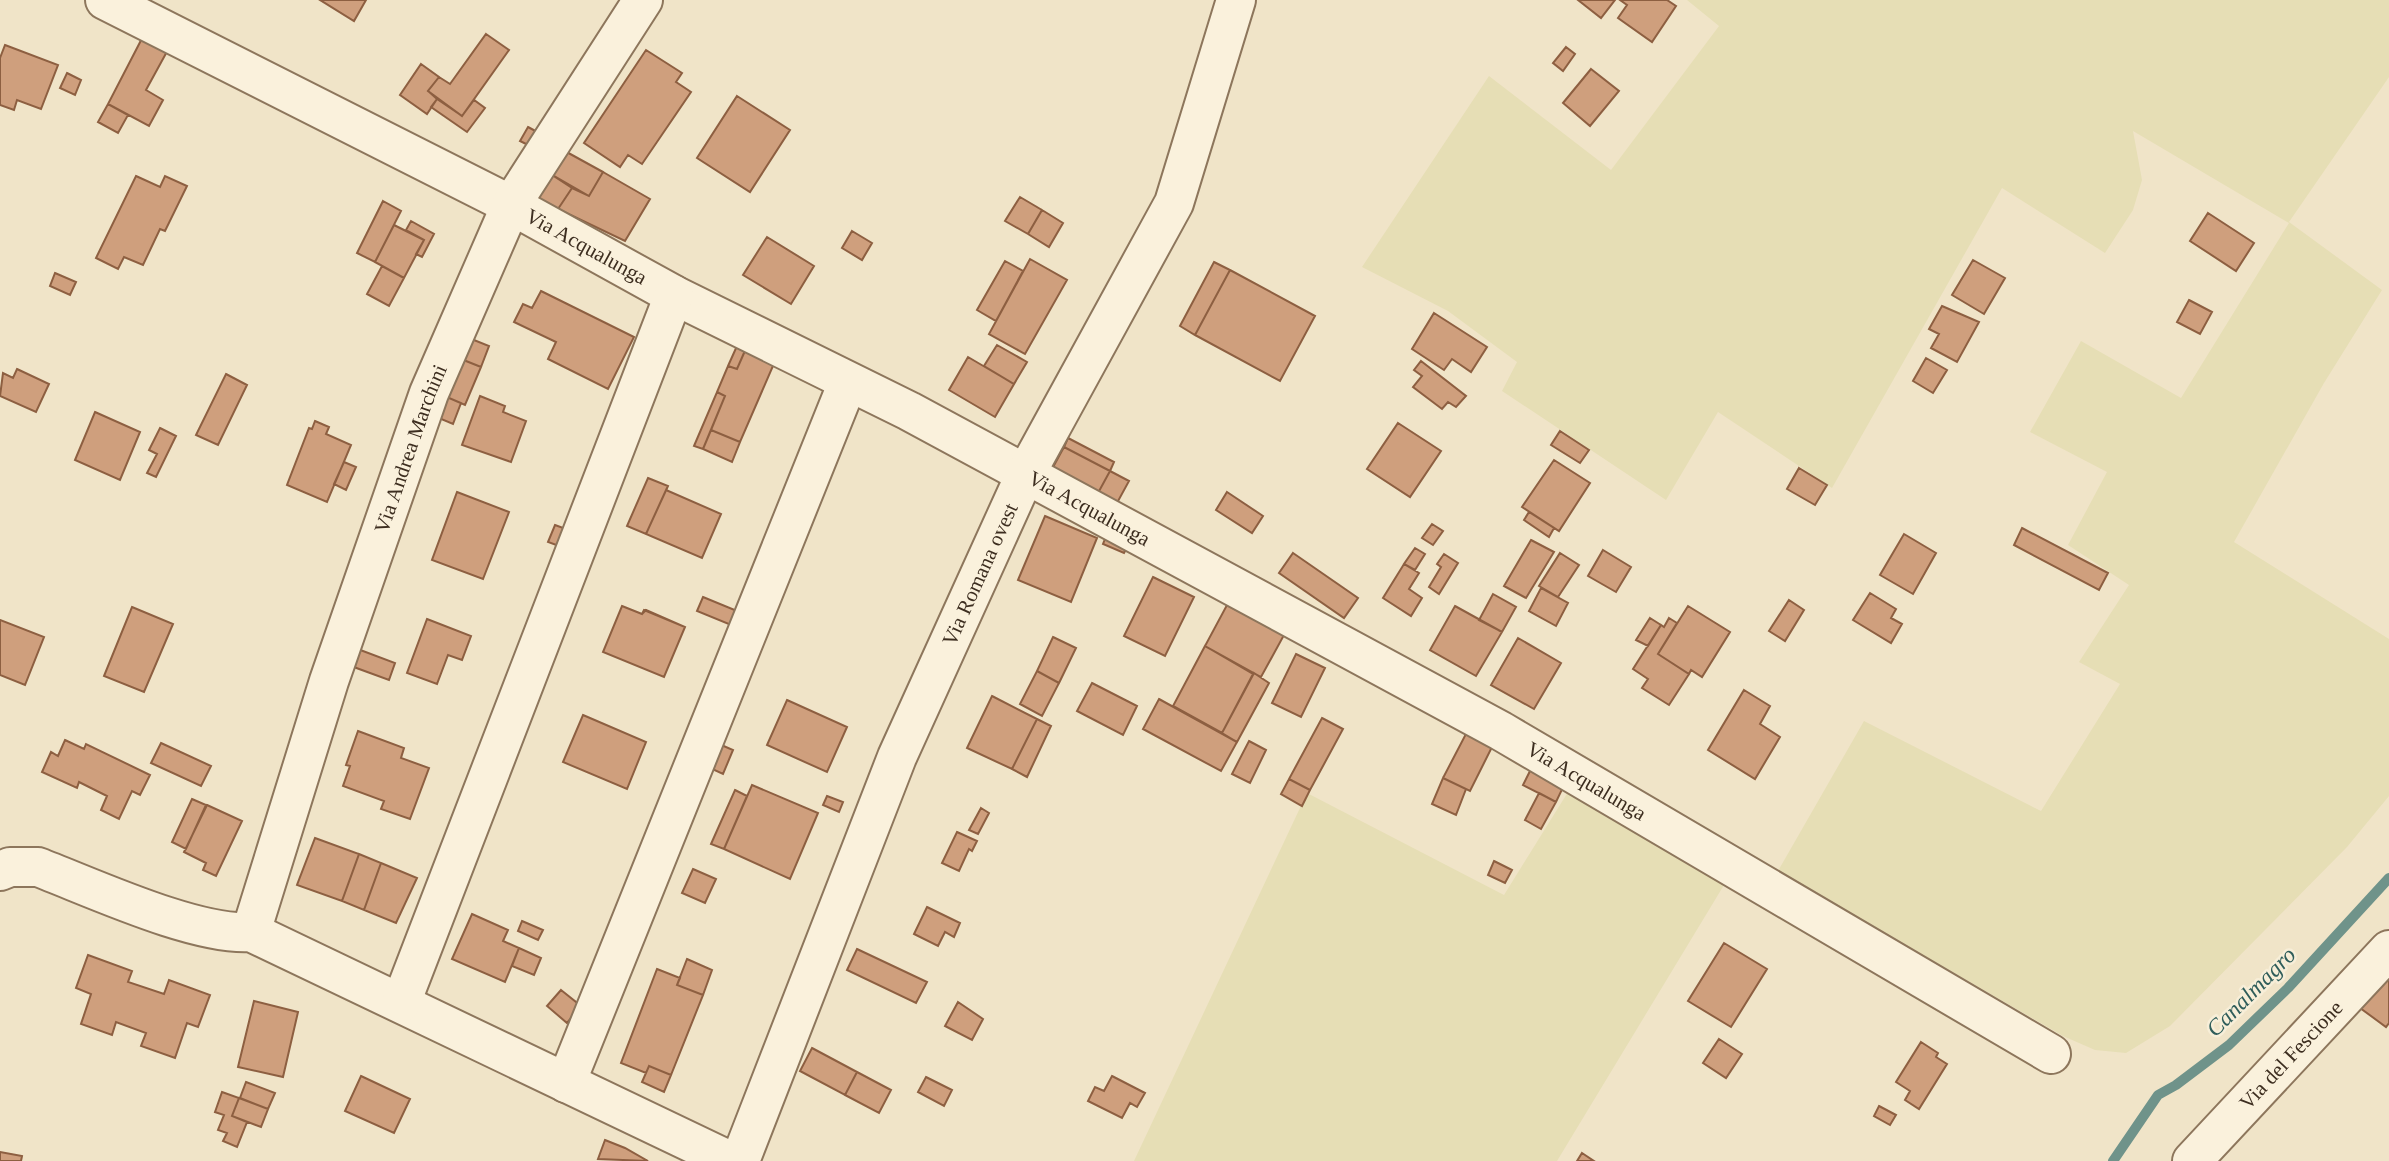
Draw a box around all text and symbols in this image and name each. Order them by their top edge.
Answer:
street label: Via Acqualunga [522,204,652,290]
street label: Via Andrea Marchini [369,361,452,536]
street label: Via Acqualunga [1024,466,1155,551]
street label: Via Romana ovest [937,499,1023,649]
street label: Via Acqualunga [1522,737,1651,826]
water label: Canalmagro [2201,942,2301,1042]
street label: Via del Fescione [2234,996,2347,1114]

